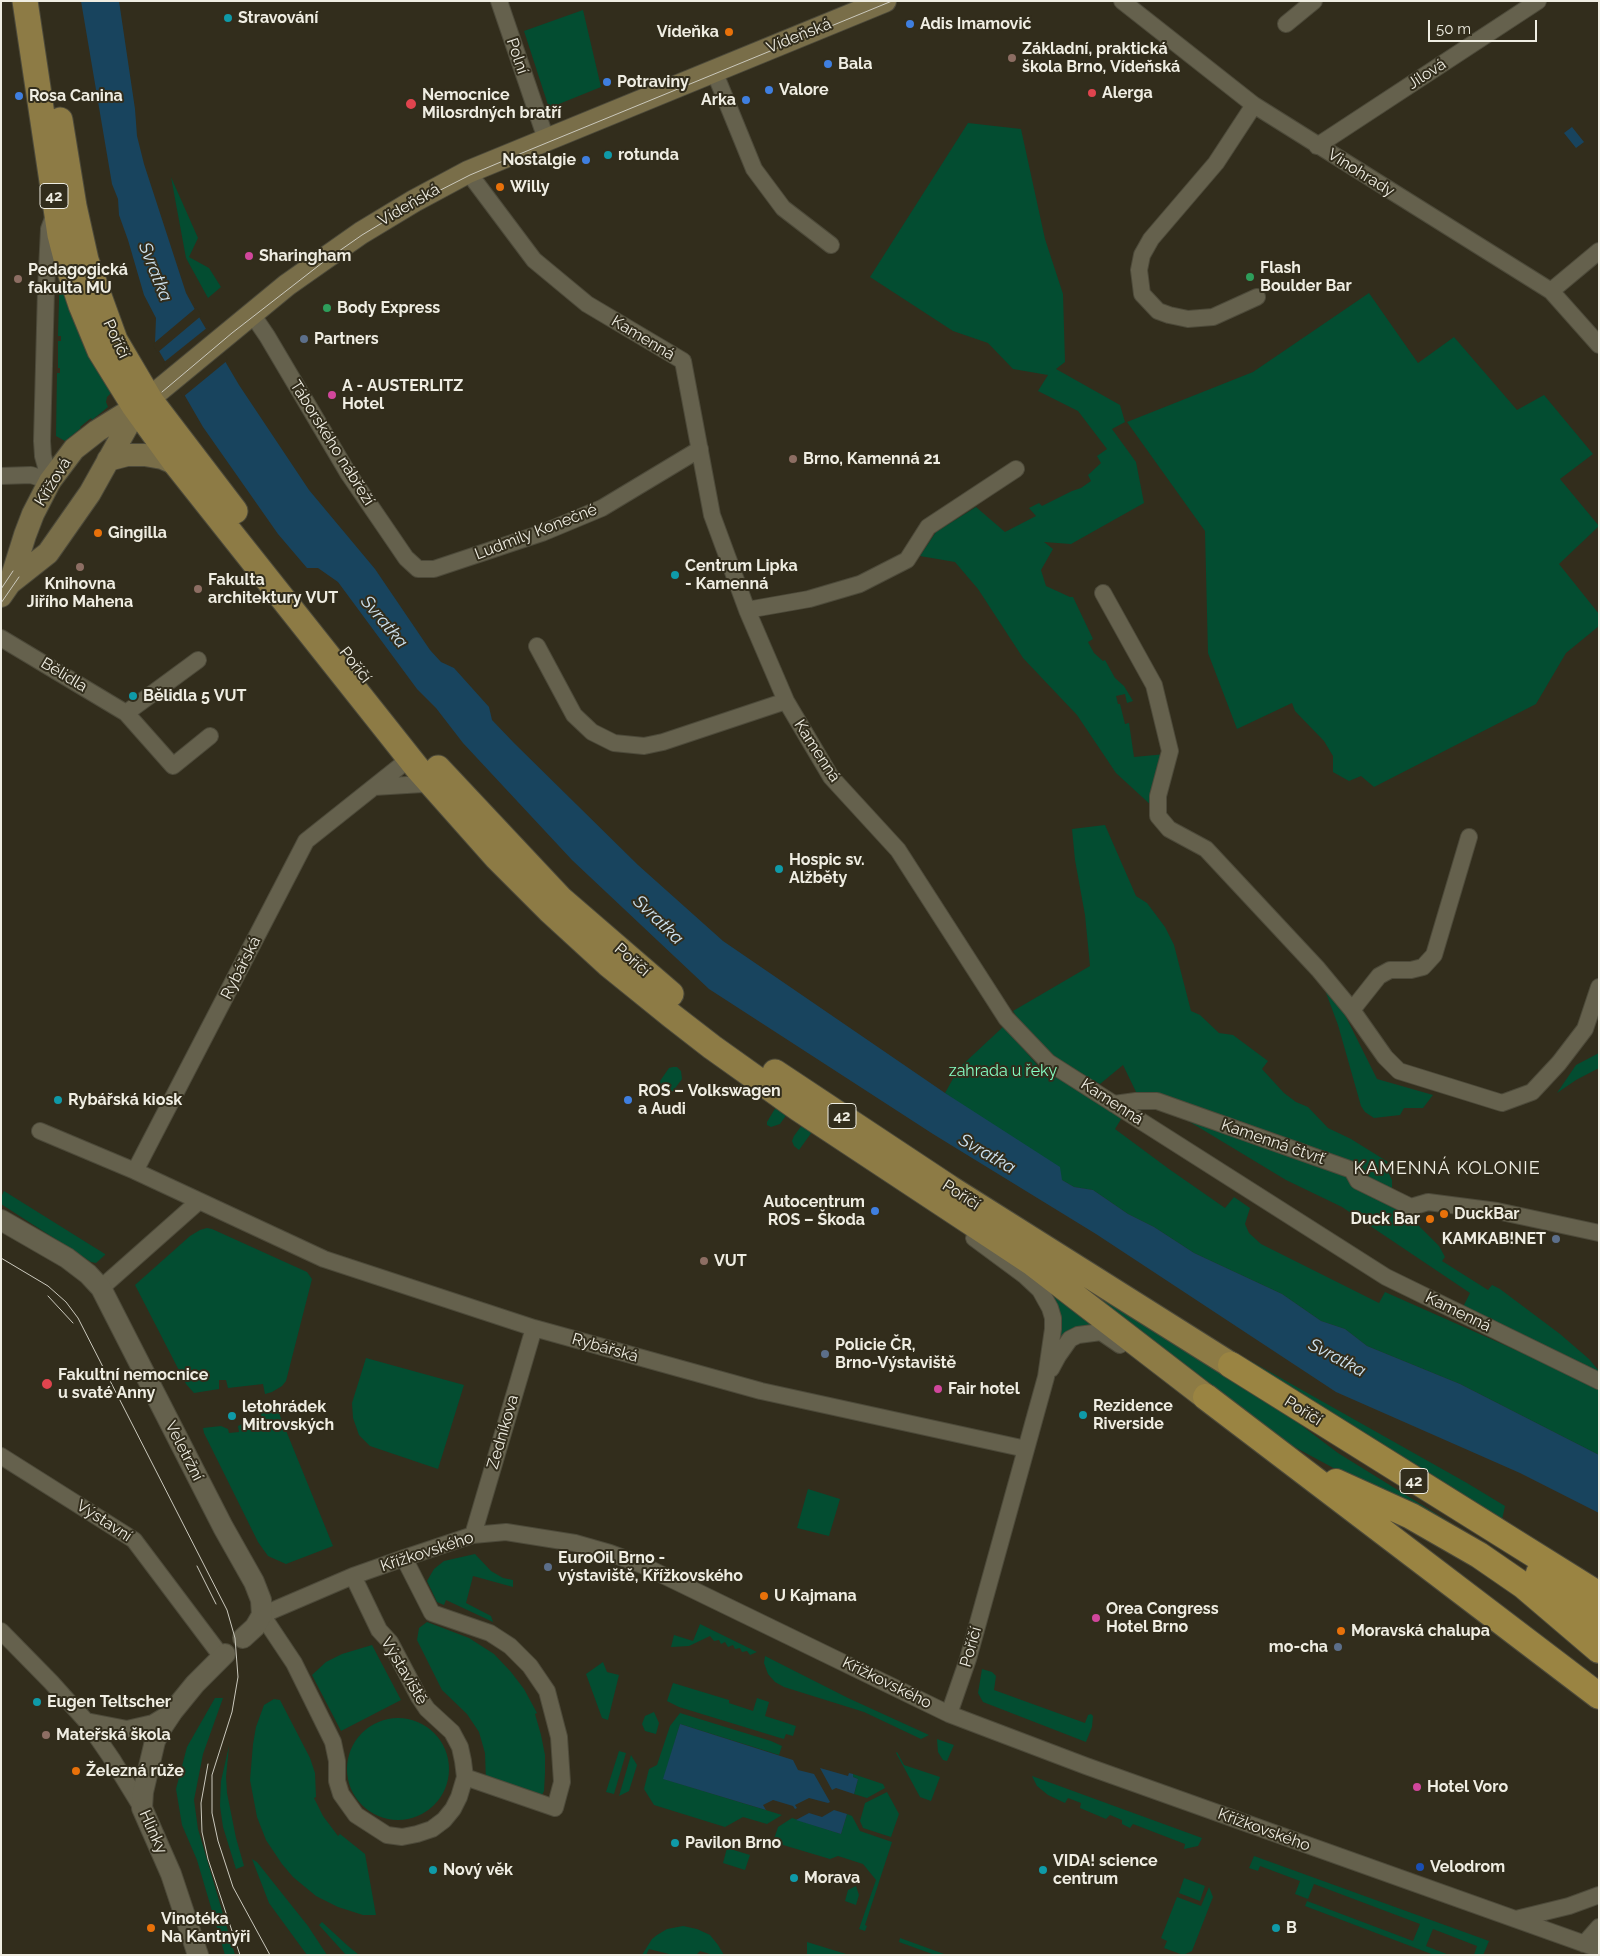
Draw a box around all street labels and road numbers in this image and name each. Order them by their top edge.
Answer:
street label: Vídeňská [764,14,834,58]
street label: Polní [502,36,532,76]
street label: Jílová [1404,55,1450,93]
street label: Vinohrady [1324,145,1398,201]
street label: Vídeňská [375,180,443,230]
road number: 42 [40,184,68,208]
street label: Kamenná [608,312,678,364]
street label: Poříčí [99,317,133,361]
street label: Táborského nábřeží [286,377,378,509]
street label: Křížová [31,454,75,510]
street label: Ludmily Konečné [472,500,600,564]
street label: Poříčí [335,643,375,687]
street label: Bělidla [37,654,91,696]
street label: Kamenná [790,716,844,786]
street label: Rybářská [217,933,265,1003]
street label: Poříčí [610,939,654,981]
street label: Kamenná [1077,1075,1147,1129]
road number: 42 [828,1104,856,1128]
street label: Kamenná čtvrť [1219,1115,1327,1169]
street label: Poříčí [939,1176,983,1214]
street label: Kamenná [1422,1288,1494,1336]
street label: Rybářská [570,1329,640,1367]
street label: Poříčí [1281,1392,1325,1430]
street label: Zedníkova [483,1393,523,1471]
street label: Veletržní [161,1418,207,1484]
road number: 42 [1400,1468,1428,1494]
street label: Výstavní [73,1496,135,1546]
street label: Křížkovského [378,1528,476,1576]
street label: Poříčí [956,1625,986,1669]
street label: Výstaviště [376,1634,432,1708]
street label: Křížkovského [839,1653,935,1713]
street label: Křížkovského [1215,1804,1313,1856]
street label: Hlinky [135,1807,171,1857]

